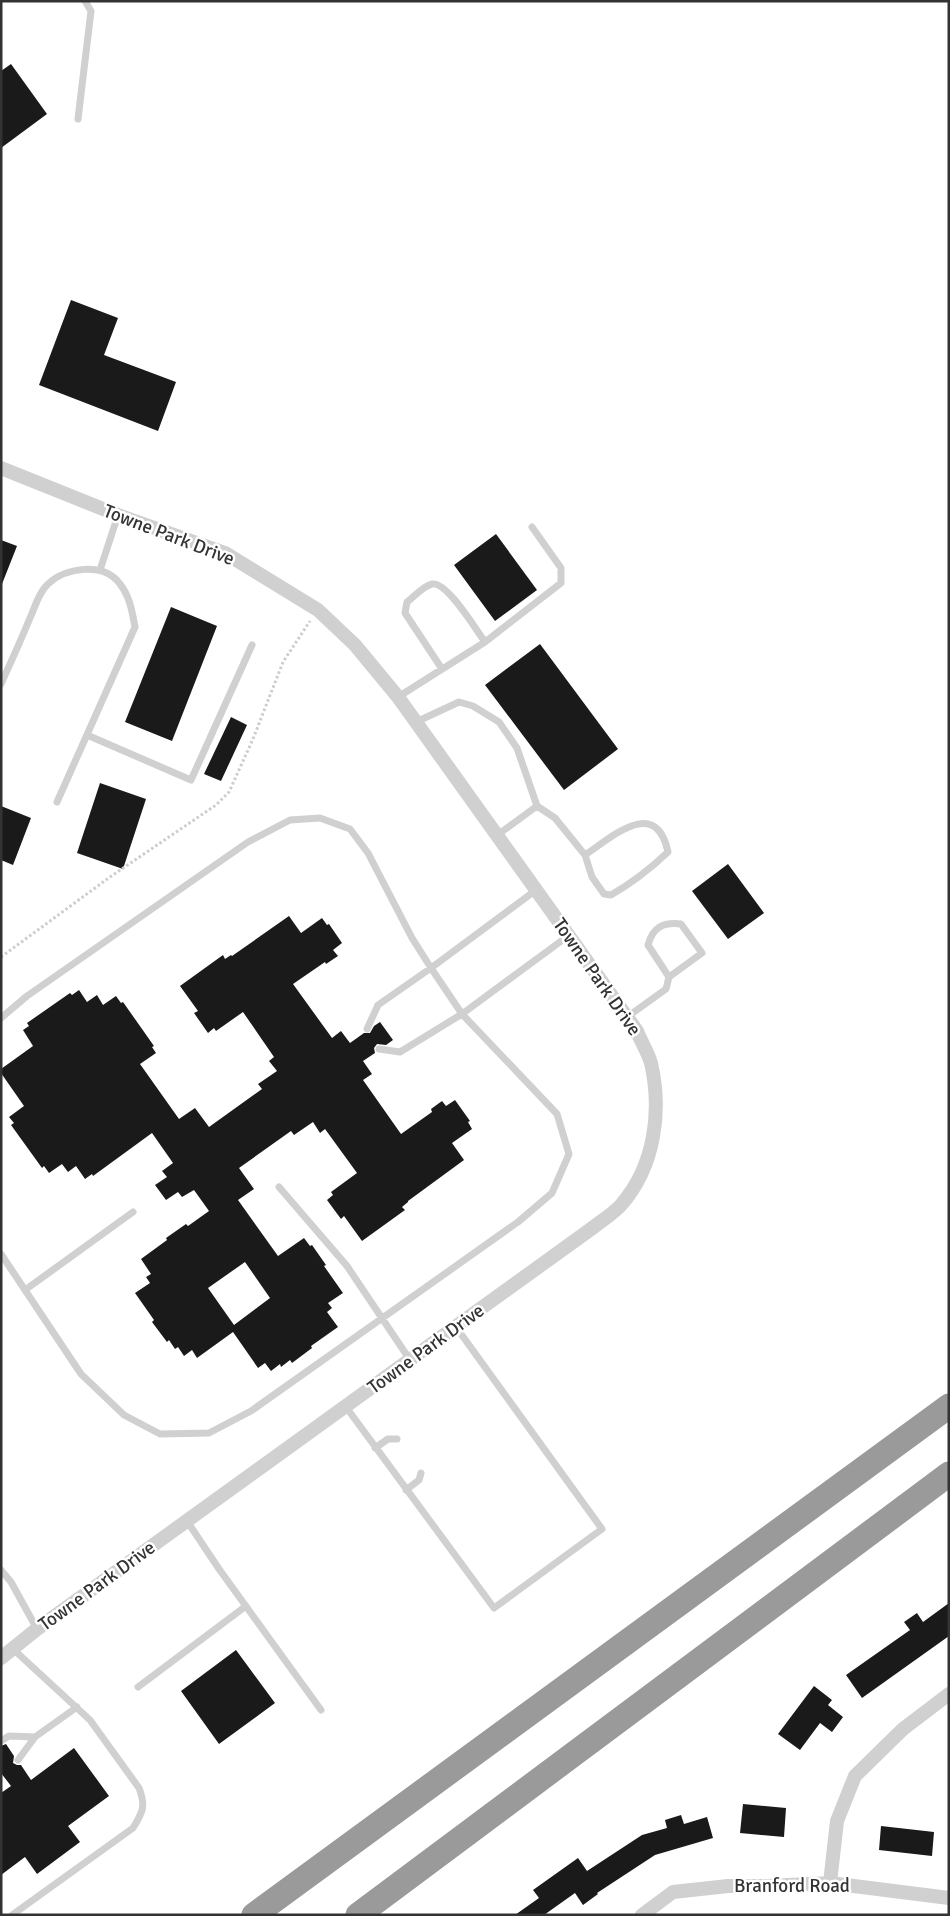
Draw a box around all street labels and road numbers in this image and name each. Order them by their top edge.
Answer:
street label: Towne Park Drive [100,499,238,571]
street label: Towne Park Drive [547,913,647,1041]
street label: Towne Park Drive [363,1299,489,1399]
street label: Towne Park Drive [34,1536,160,1636]
street label: Branford Road [734,1874,850,1898]

